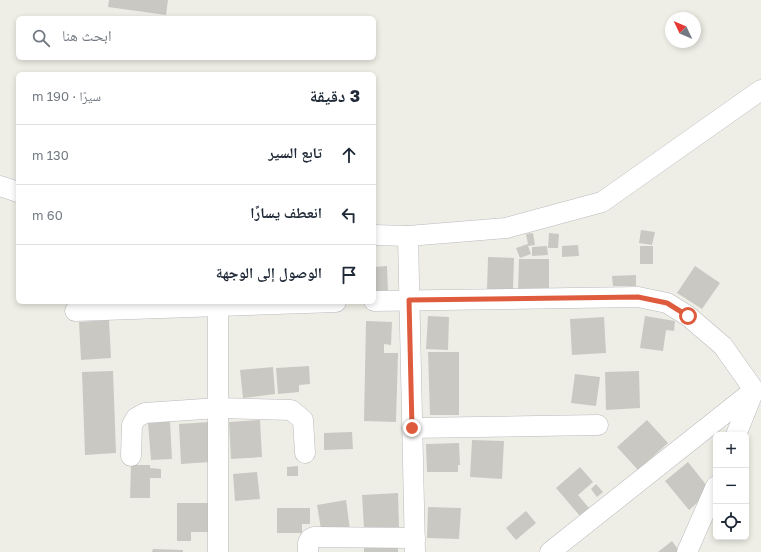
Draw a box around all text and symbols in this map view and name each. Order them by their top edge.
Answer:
north arrow [665,12,701,48]
search box [16,16,376,60]
text: ابحث هنا [62,26,112,44]
icon: search [30,27,52,49]
text: 3 دقيقة [310,85,360,106]
text: سيرًا · 190 m [32,88,101,104]
text: تابع السير [268,143,322,161]
icon: ahead [338,144,360,166]
text: 130 m [32,147,69,163]
text: انعطف يسارًا [250,203,322,221]
icon: left [338,204,360,226]
text: 60 m [32,207,63,223]
text: الوصول إلى الوجهة [216,263,322,281]
icon: arrive [338,264,360,286]
route start [679,307,697,325]
route end [403,419,421,437]
map controls [713,432,749,540]
button: + [713,432,749,468]
button: − [713,468,749,504]
button: locate [713,504,749,540]

